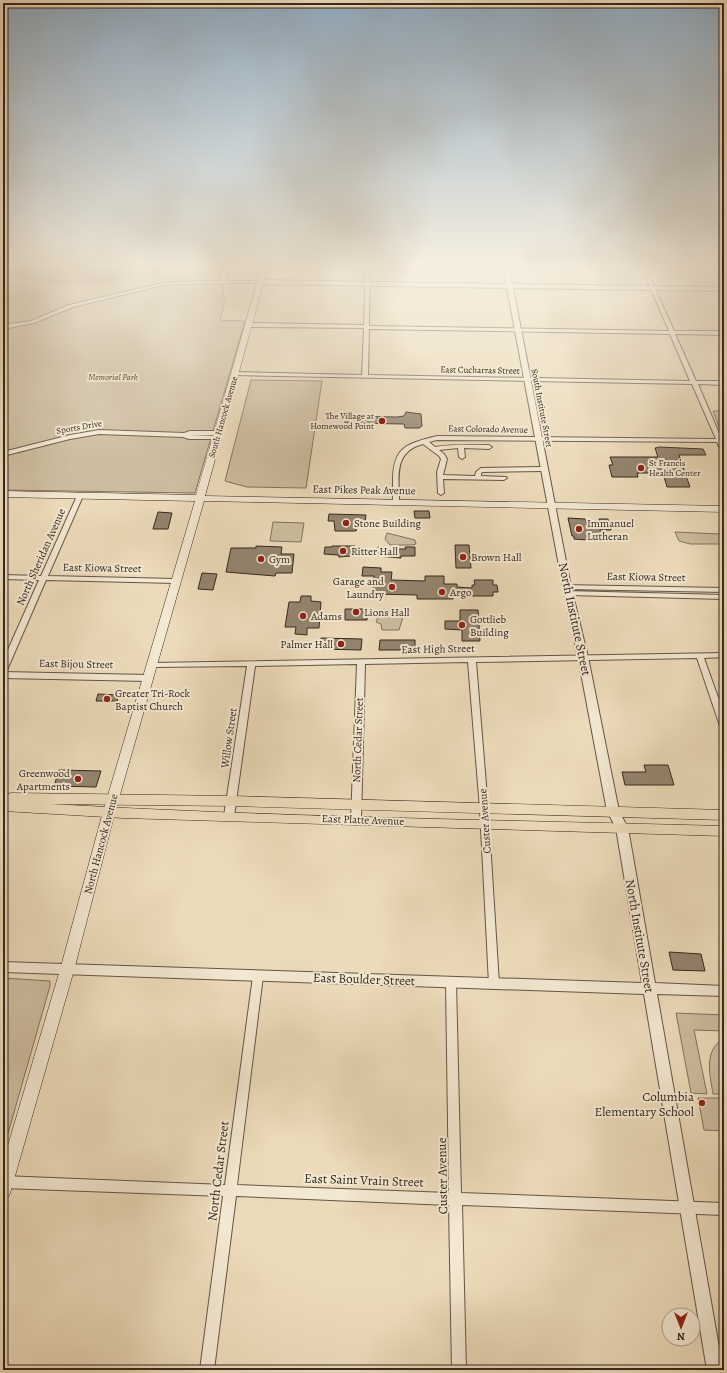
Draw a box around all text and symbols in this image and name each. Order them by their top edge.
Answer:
street label: East Cucharras Street [440,363,520,377]
street label: South Institute Street [529,368,555,448]
park label: Memorial Park [88,371,138,383]
street label: South Hancock Avenue [206,375,240,459]
place label: The Village at Homewood Point [310,410,374,432]
marker: The Village at Homewood Point [377,416,387,426]
street label: Sports Drive [55,417,103,437]
street label: East Colorado Avenue [448,422,528,436]
place label: St Francis Health Center [649,457,701,479]
marker: St Francis Health Center [636,463,646,473]
street label: East Pikes Peak Avenue [312,482,416,498]
street label: North Sheridan Avenue [13,506,69,608]
place label: Stone Building [354,516,421,531]
place label: Immanuel Lutheran [587,516,634,544]
marker: Stone Building [341,518,351,528]
marker: Immanuel Lutheran [574,524,584,534]
place label: Ritter Hall [351,544,398,559]
marker: Ritter Hall [338,546,348,556]
place label: Brown Hall [471,550,522,565]
place label: Gym [269,552,290,567]
marker: Brown Hall [458,552,468,562]
marker: Gym [256,554,266,564]
street label: East Kiowa Street [62,560,142,576]
street label: North Institute Street [555,561,595,678]
street label: East Kiowa Street [606,569,686,585]
place label: Garage and Laundry [333,574,384,602]
marker: Garage and Laundry [387,582,397,592]
place label: Argo [449,585,472,600]
marker: Argo [437,587,447,597]
place label: Lions Hall [364,605,410,620]
marker: Lions Hall [351,607,361,617]
place label: Adams [310,609,342,624]
marker: Adams [298,611,308,621]
place label: Gottlieb Building [470,612,509,640]
marker: Gottlieb Building [457,620,467,630]
place label: Palmer Hall [280,637,333,652]
marker: Palmer Hall [336,639,346,649]
street label: East High Street [401,641,475,657]
street label: East Bijou Street [39,656,114,672]
place label: Greater Tri-Rock Baptist Church [115,686,191,714]
marker: Greater Tri-Rock Baptist Church [102,694,112,704]
street label: North Cedar Street [349,697,367,783]
street label: Willow Street [217,707,241,770]
place label: Greenwood Apartments [16,766,70,794]
marker: Greenwood Apartments [73,774,83,784]
street label: Custer Avenue [475,788,495,854]
street label: North Hancock Avenue [80,792,122,896]
street label: East Platte Avenue [321,811,405,829]
street label: North Institute Street [622,878,658,995]
street label: East Boulder Street [313,969,416,989]
place label: Columbia Elementary School [594,1088,694,1120]
marker: Columbia Elementary School [697,1098,707,1108]
street label: North Cedar Street [203,1119,233,1222]
street label: Custer Avenue [433,1137,451,1215]
street label: East Saint Vrain Street [304,1169,425,1191]
north arrow [661,1307,701,1347]
text: N [677,1329,685,1344]

